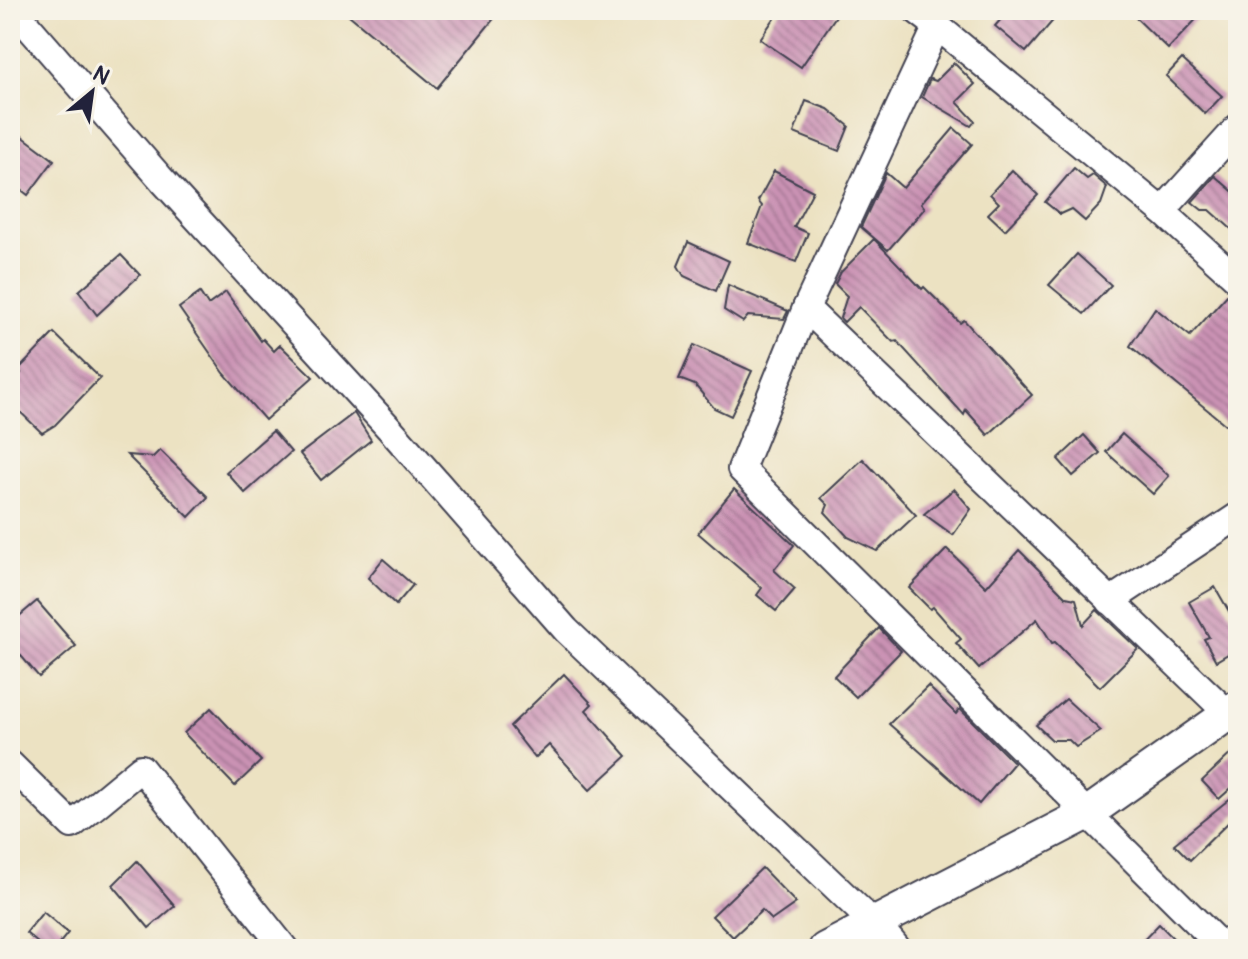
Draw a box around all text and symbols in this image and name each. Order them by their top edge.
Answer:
north arrow [52,52,132,132]
text: N [88,60,115,91]

